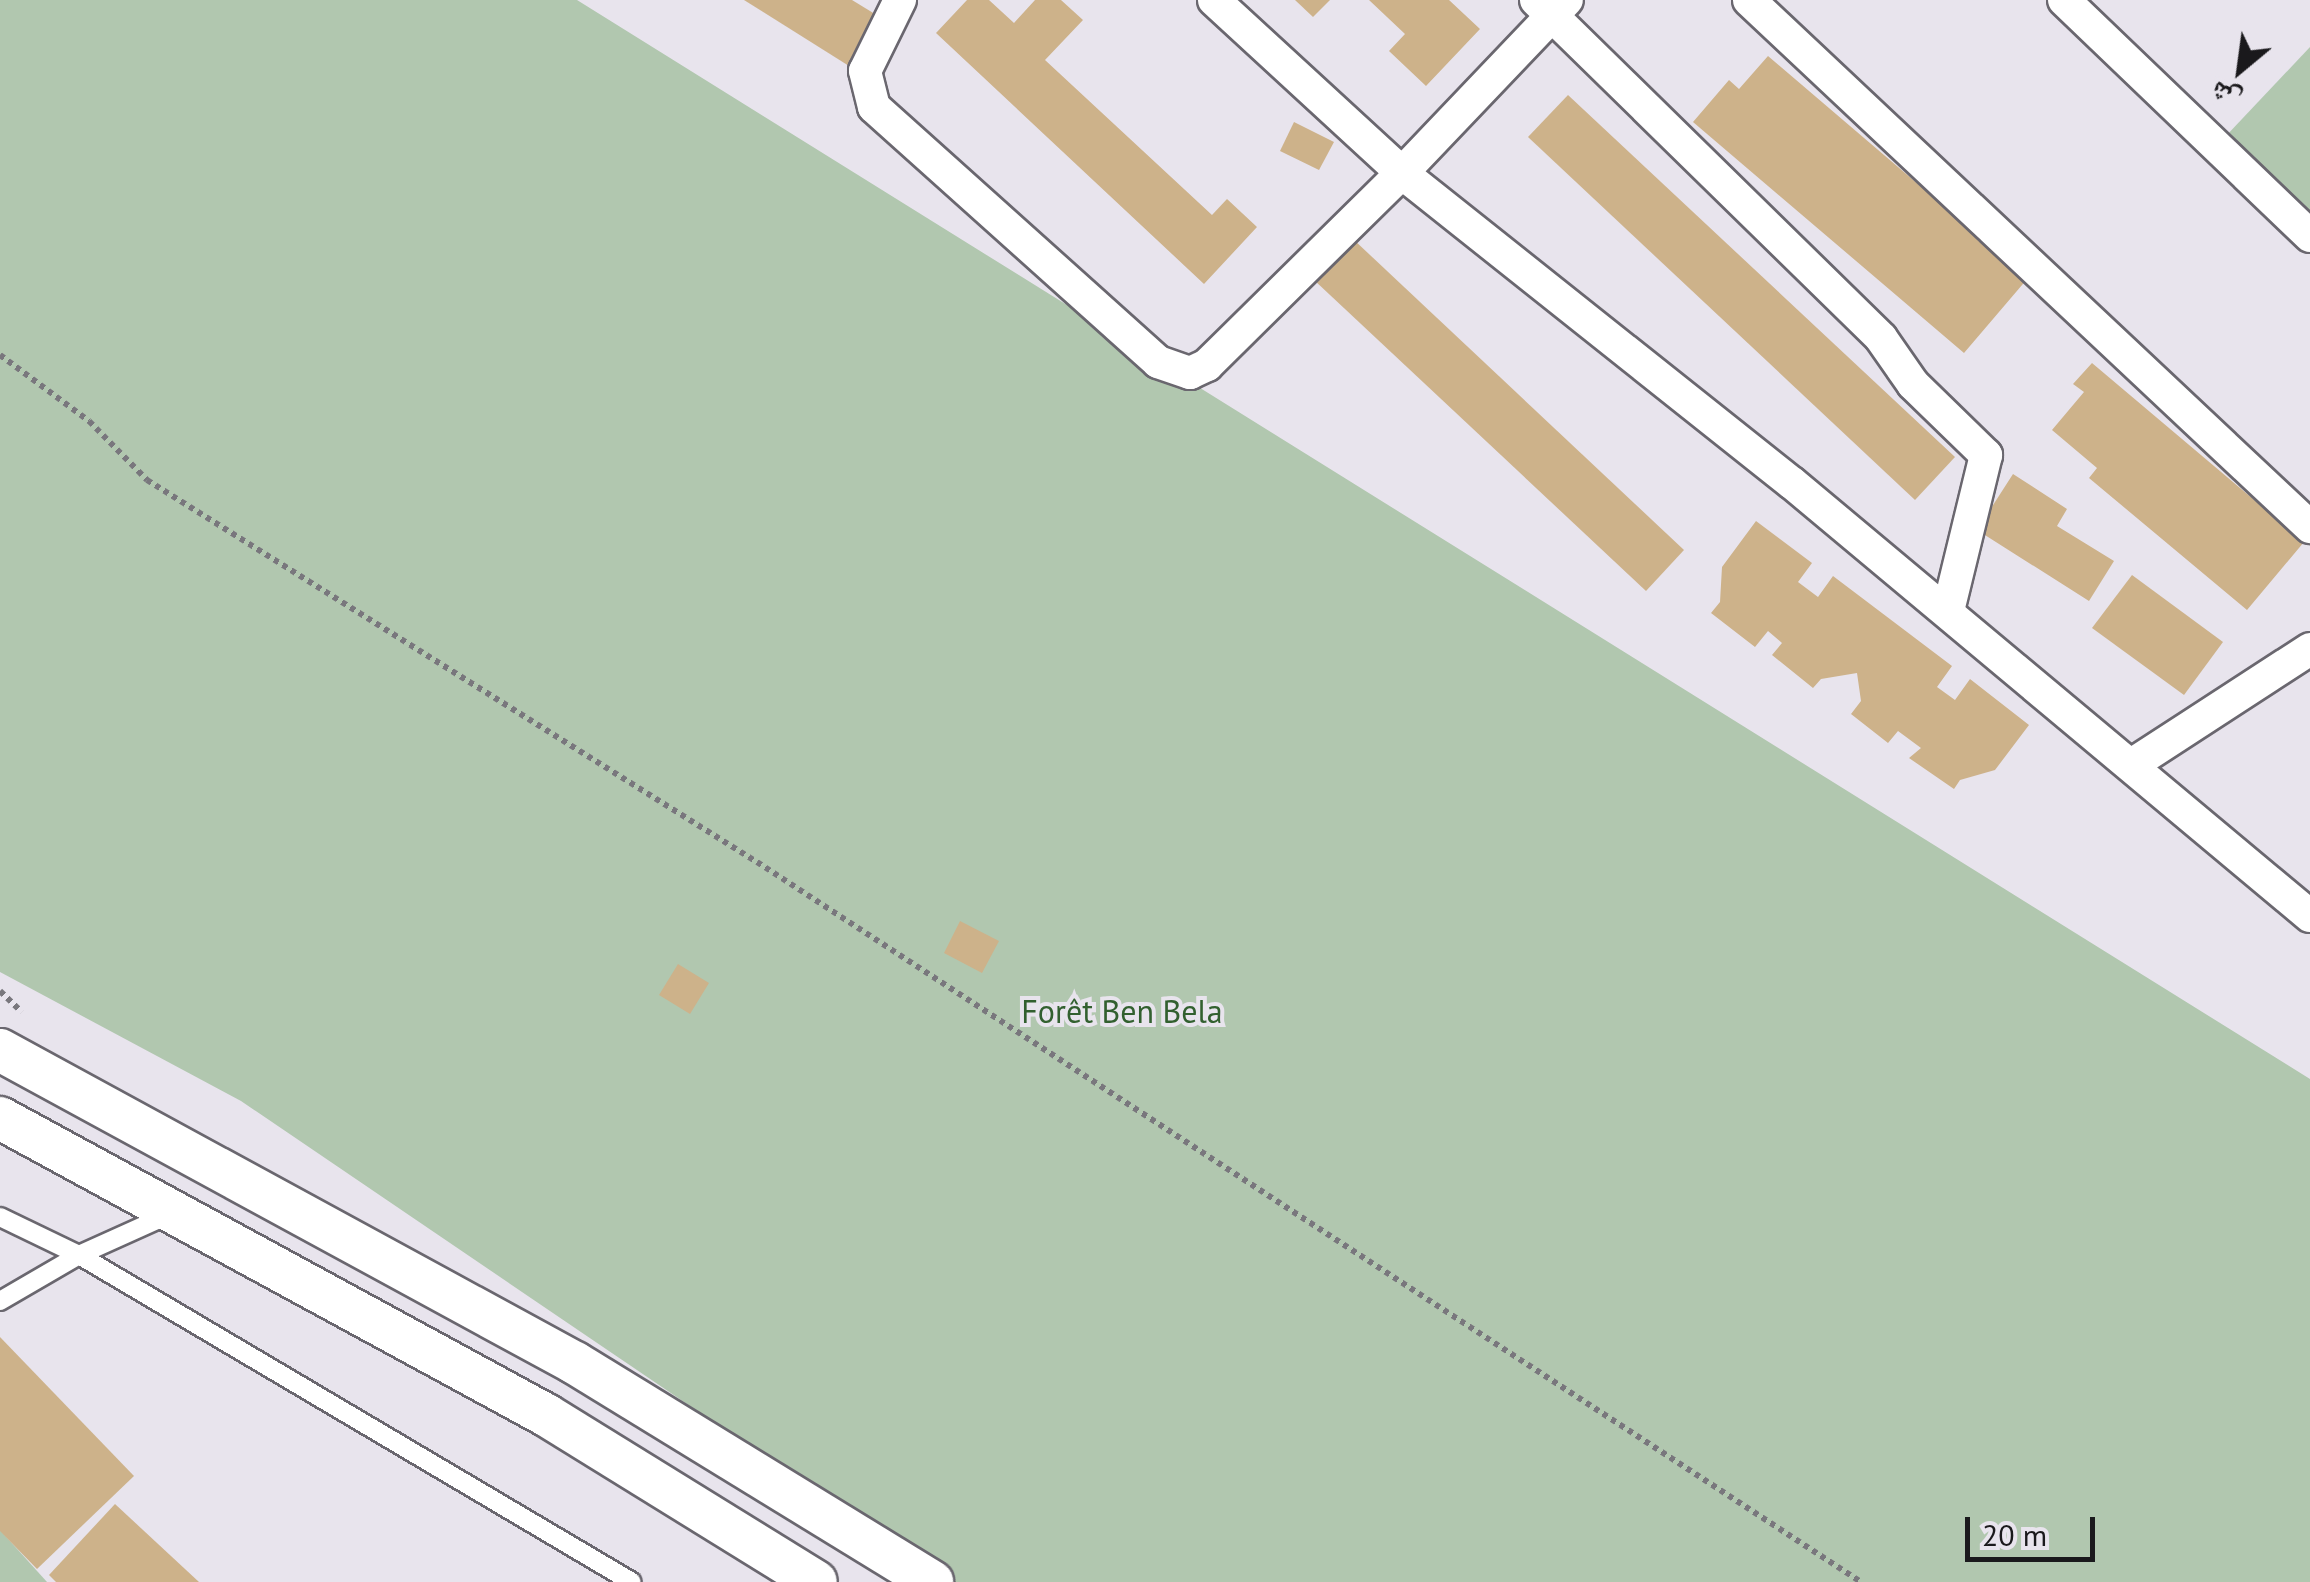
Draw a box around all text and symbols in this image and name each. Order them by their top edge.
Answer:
north arrow [2190,20,2290,120]
text: ش [2203,73,2247,120]
park label: Forêt Ben Bela [1021,992,1223,1030]
scale bar [1970,1497,2100,1559]
text: 20 m [1982,1515,2047,1554]

